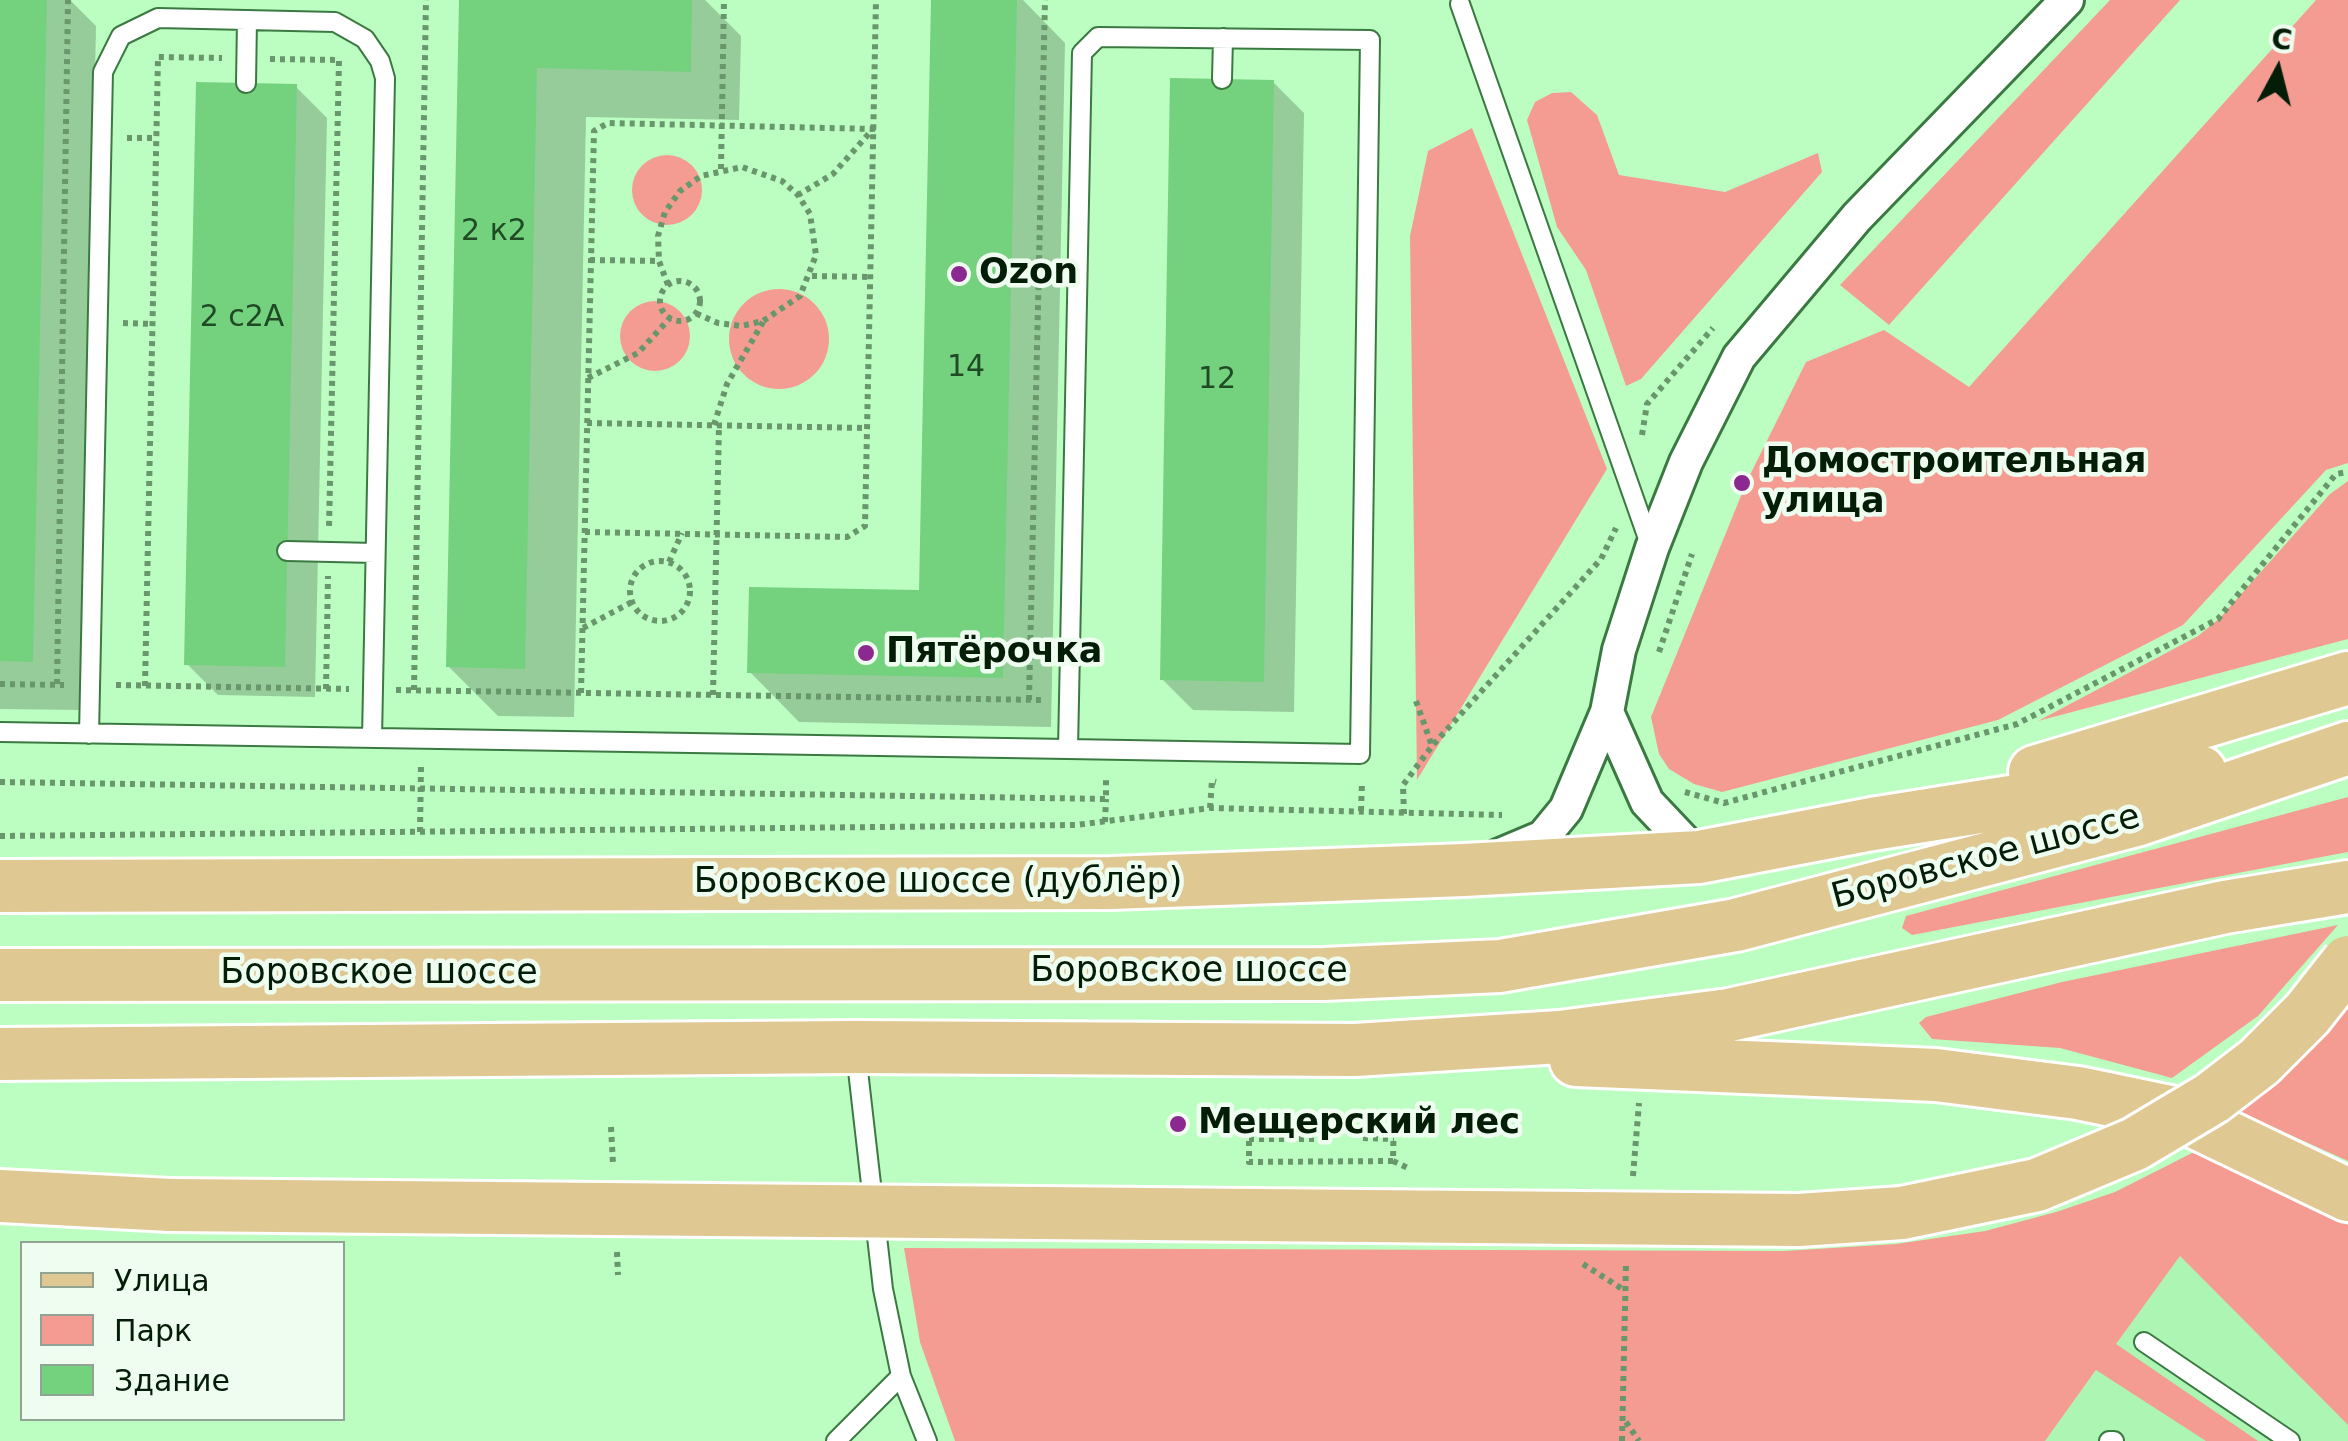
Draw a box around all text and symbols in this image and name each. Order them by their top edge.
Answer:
north arrow [2228,20,2328,120]
text: С [2270,22,2294,57]
house number: 2 к2 [461,214,527,250]
place label: Ozon [979,253,1078,295]
marker: Ozon [948,263,970,285]
house number: 2 с2А [200,300,284,336]
house number: 14 [947,350,985,386]
house number: 12 [1198,362,1236,398]
place label: Домостроительная улица [1762,442,2147,524]
marker: Домостроительная улица [1731,472,1753,494]
place label: Пятёрочка [886,632,1102,674]
marker: Пятёрочка [855,642,877,664]
street label: Боровское шоссе [1827,797,2145,919]
street label: Боровское шоссе (дублёр) [694,862,1182,904]
street label: Боровское шоссе [1030,951,1348,993]
street label: Боровское шоссе [220,953,538,995]
place label: Мещерский лес [1198,1103,1520,1145]
marker: Мещерский лес [1167,1113,1189,1135]
legend [20,1241,345,1421]
text: Улица [114,1263,210,1298]
text: Парк [114,1313,192,1348]
text: Здание [114,1363,230,1398]

